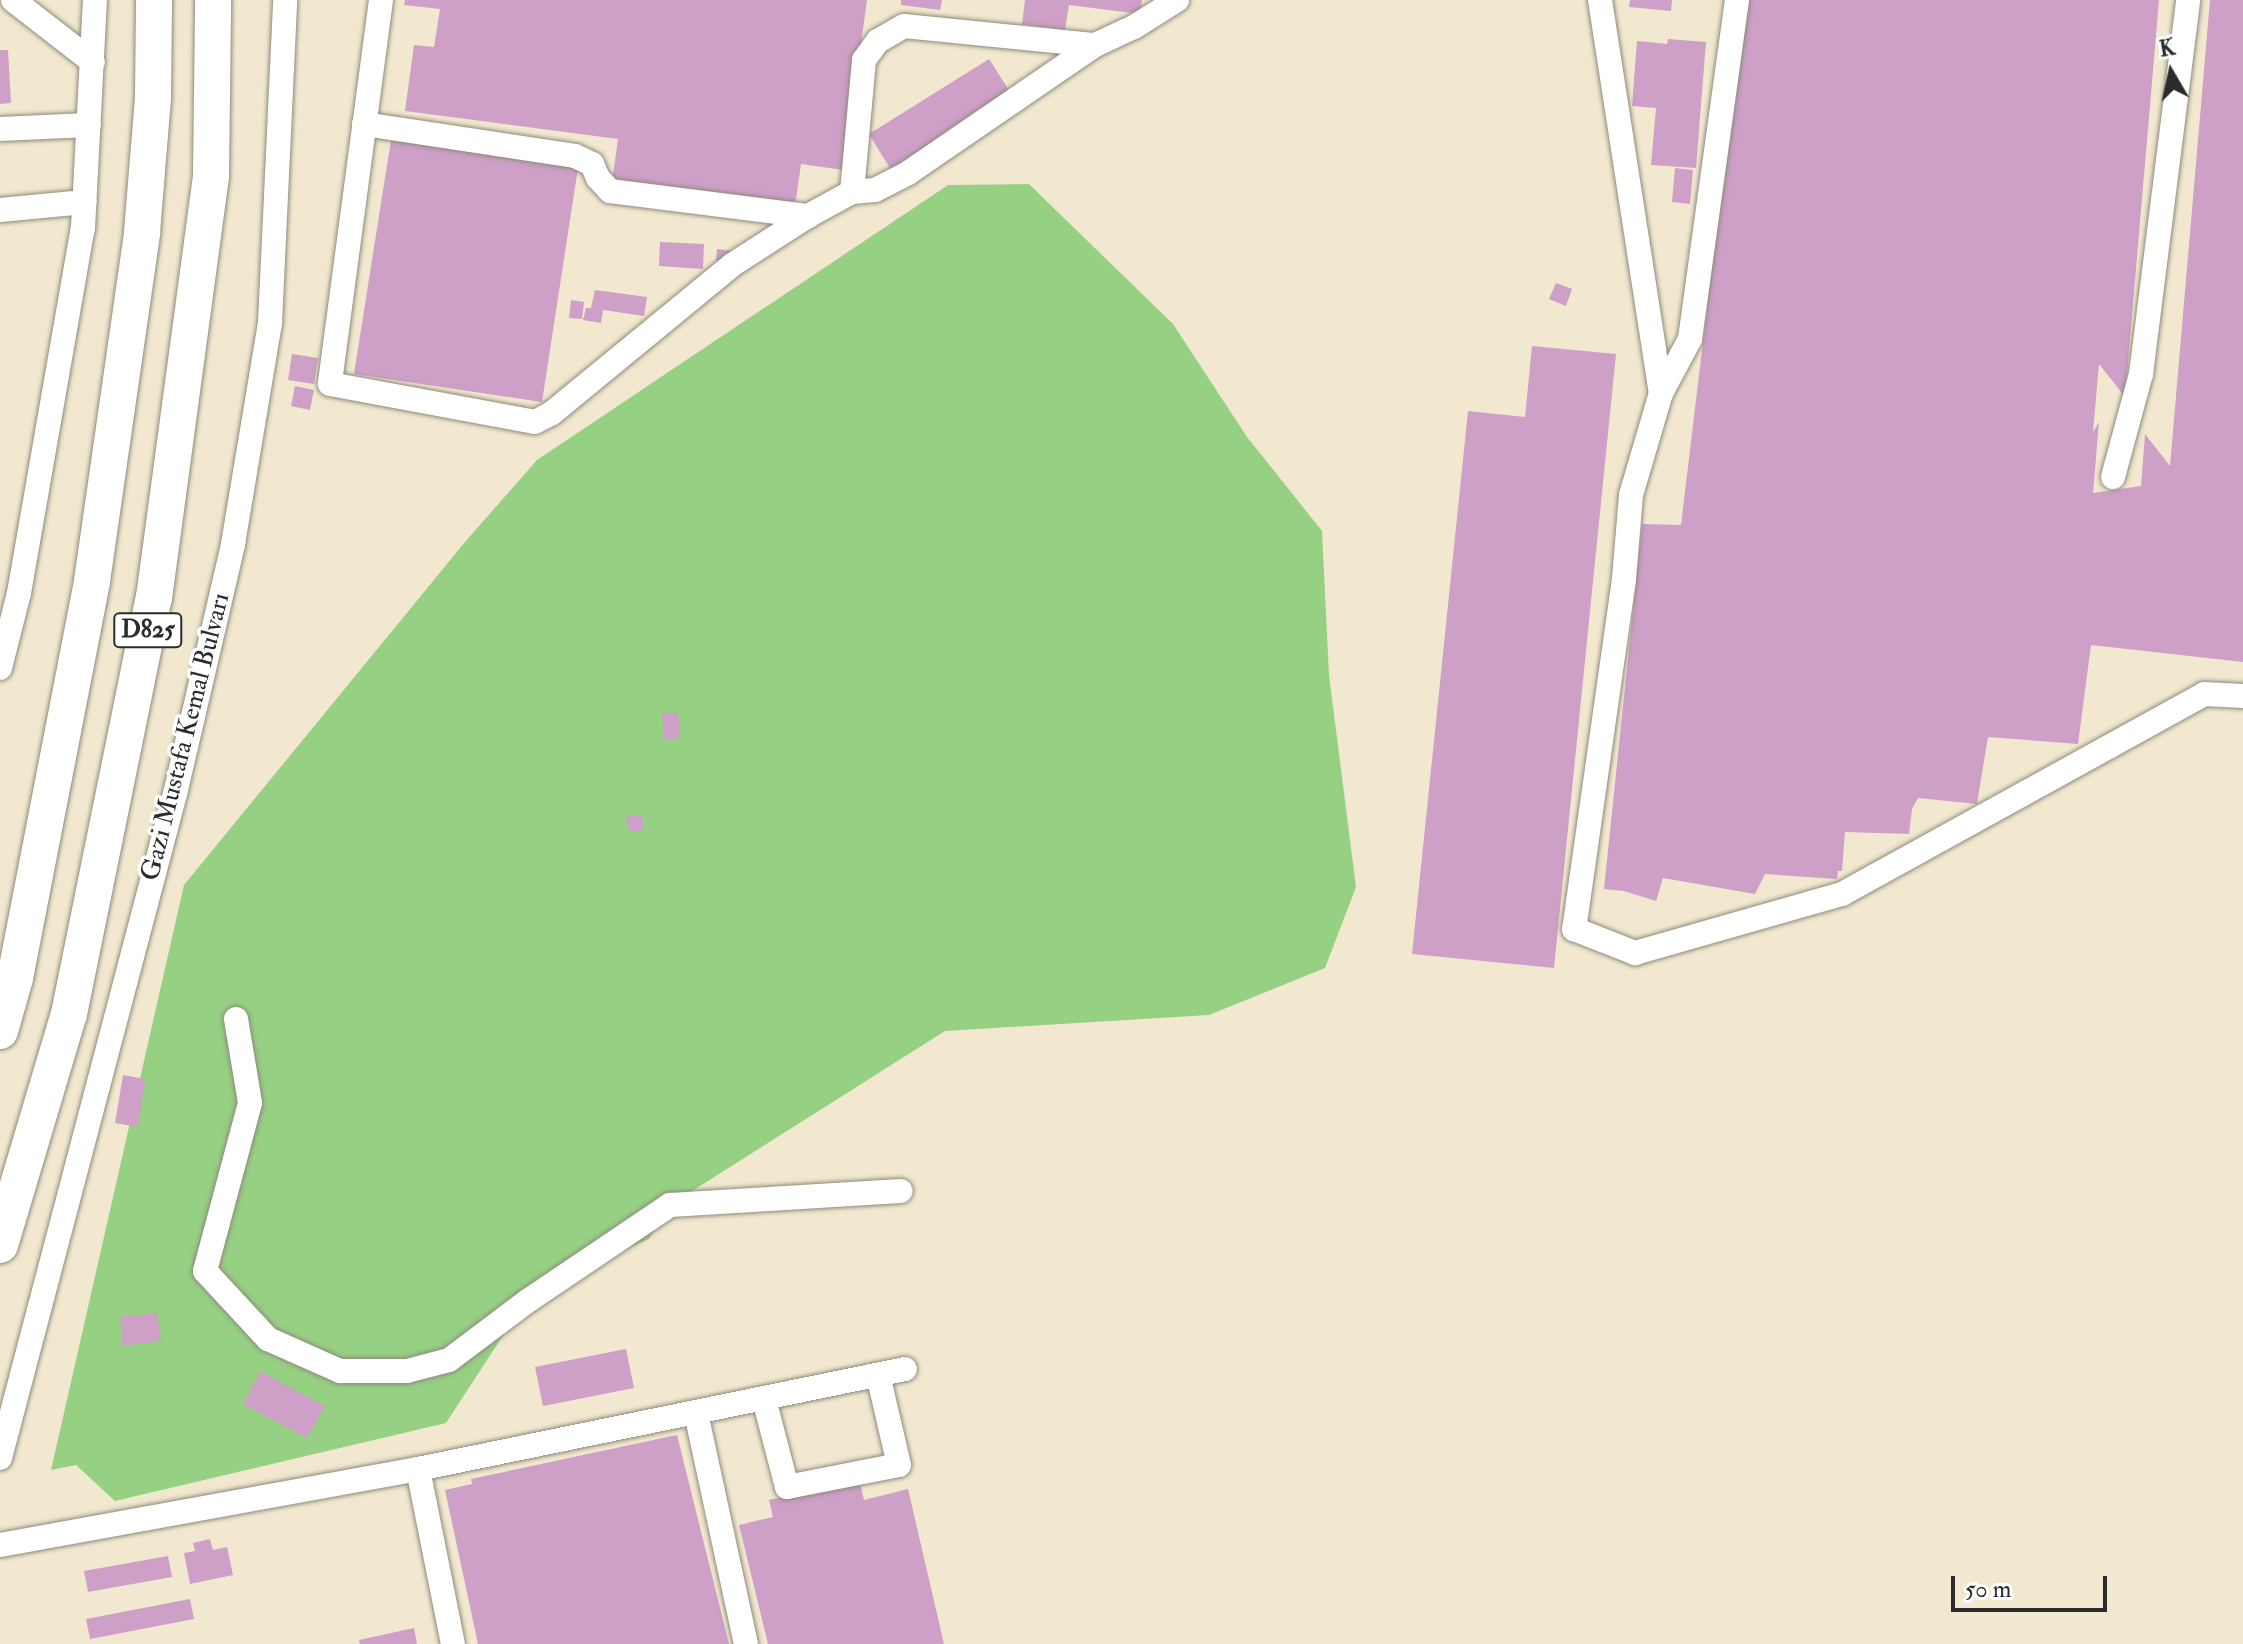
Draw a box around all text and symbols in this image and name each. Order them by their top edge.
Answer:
north arrow [2131,32,2211,112]
text: K [2157,33,2177,63]
street label: Gazi Mustafa Kemal Bulvarı [135,590,237,884]
road number: D825 [112,610,184,650]
scale bar [1955,1560,2111,1610]
text: 50 m [1965,1574,2011,1605]

